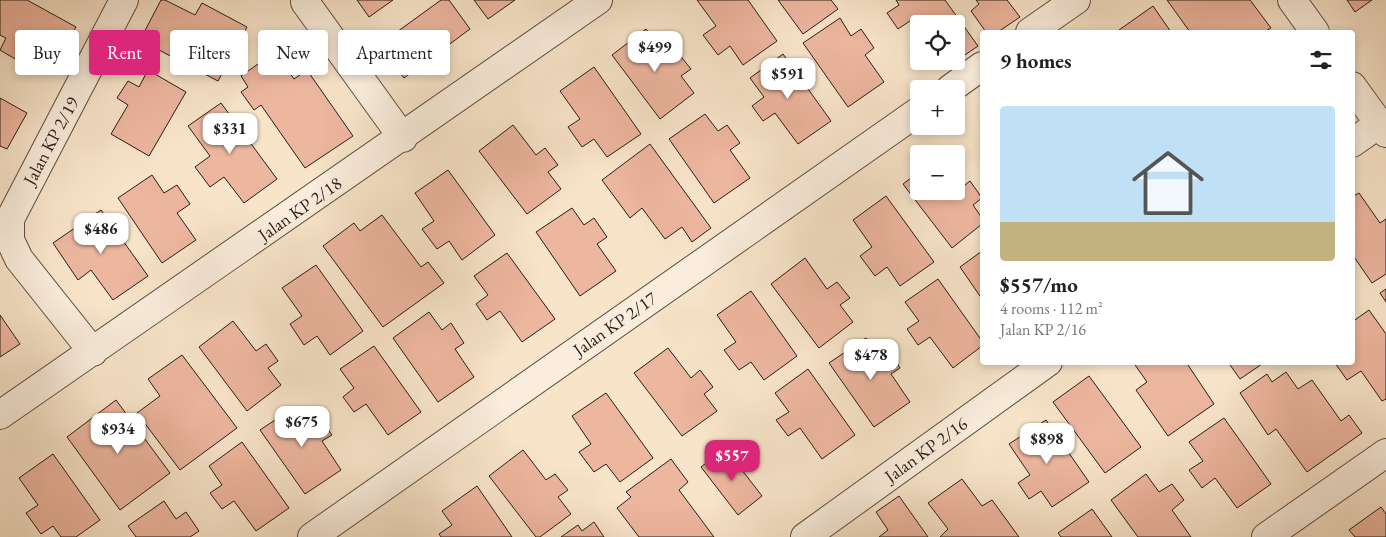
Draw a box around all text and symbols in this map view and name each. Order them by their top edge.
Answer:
map controls [910,15,965,200]
button: locate [910,15,965,70]
chip: Buy [15,30,79,75]
chip: Rent [89,30,160,75]
chip: Filters [170,30,248,75]
chip: New [258,30,328,75]
chip: Apartment [338,30,450,75]
pin: $499 [625,30,685,73]
text: $499 [639,36,671,57]
icon: filters [1307,46,1335,74]
text: 9 homes [1000,47,1072,74]
pin: $591 [758,58,818,100]
text: $591 [772,63,804,84]
button: + [910,80,965,135]
street label: Jalan KP 2/19 [17,92,84,191]
pin: $331 [200,112,260,155]
text: $331 [214,118,246,139]
icon: home [1123,138,1213,228]
button: − [910,145,965,200]
street label: Jalan KP 2/18 [252,171,346,247]
pin: $486 [71,212,131,255]
text: $486 [85,218,117,239]
text: $557/mo [1000,271,1078,298]
street label: Jalan KP 2/17 [567,286,661,362]
text: 4 rooms · 112 m² [1000,298,1103,319]
text: Jalan KP 2/16 [1000,319,1086,340]
pin: $478 [841,338,901,381]
text: $478 [855,344,887,365]
pin: $675 [272,406,332,448]
text: $675 [286,411,318,432]
pin: $934 [88,412,148,455]
street label: Jalan KP 2/16 [878,412,972,489]
text: $934 [102,418,134,439]
pin: $898 [1017,422,1077,465]
text: $898 [1031,428,1063,449]
pin: $557 [702,440,762,482]
text: $557 [716,445,748,466]

